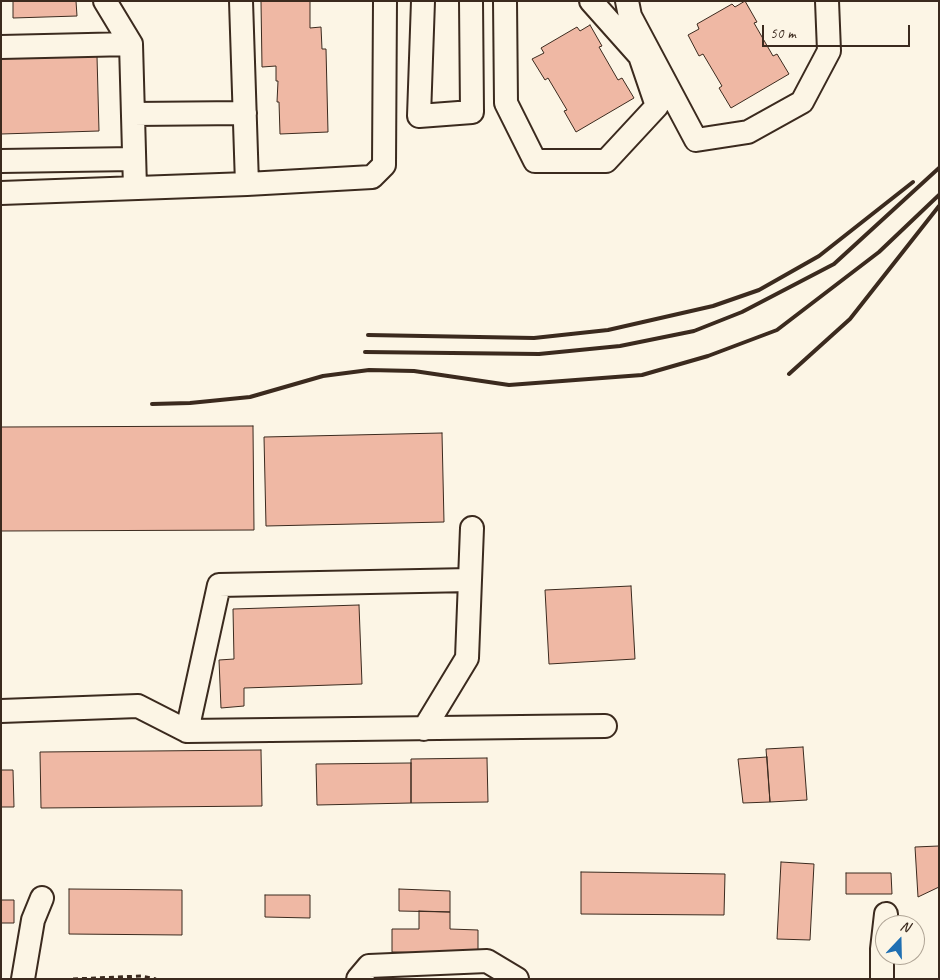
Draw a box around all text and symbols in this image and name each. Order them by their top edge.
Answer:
scale bar [765,15,912,47]
text: 50 m [770,24,796,43]
north arrow [875,915,925,965]
text: N [898,917,912,936]

